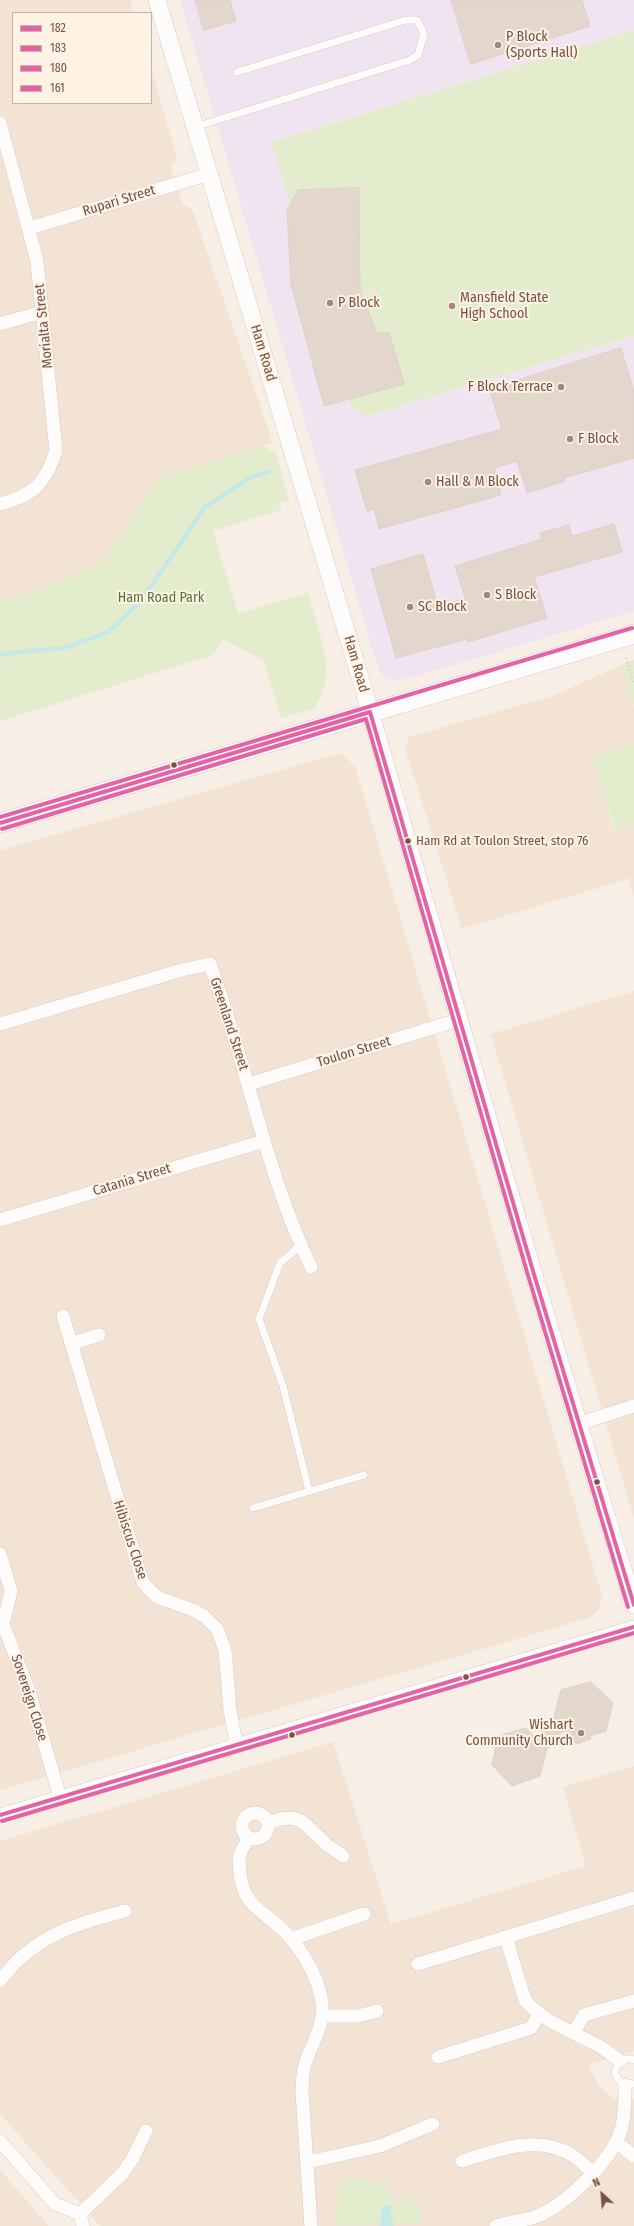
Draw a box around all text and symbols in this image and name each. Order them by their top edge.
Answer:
legend [12,12,152,104]
text: 182 [50,21,66,35]
place label: P Block (Sports Hall) [506,29,577,62]
marker: P Block (Sports Hall) [493,40,503,50]
text: 183 [50,41,66,55]
text: 180 [50,61,67,75]
text: 161 [50,81,65,95]
street label: Rupari Street [81,182,157,220]
street label: Morialta Street [31,283,57,369]
place label: Mansfield State High School [460,290,548,322]
place label: P Block [338,295,380,311]
marker: P Block [325,298,335,308]
marker: Mansfield State High School [447,301,457,311]
street label: Ham Road [246,323,280,383]
place label: F Block Terrace [468,379,553,395]
marker: F Block Terrace [556,382,566,392]
place label: F Block [578,431,619,447]
marker: F Block [565,434,575,444]
place label: Hall & M Block [436,474,519,490]
marker: Hall & M Block [423,477,433,487]
place label: S Block [495,587,536,603]
park label: Ham Road Park [118,590,204,606]
marker: S Block [482,590,492,600]
place label: SC Block [418,599,467,615]
marker: SC Block [405,602,415,612]
street label: Ham Road [340,634,372,694]
unlabelled marker [169,760,179,770]
place label: Ham Rd at Toulon Street, stop 76 [416,833,589,849]
marker: Ham Rd at Toulon Street, stop 76 [403,836,413,846]
street label: Greenland Street [206,975,252,1073]
street label: Toulon Street [315,1033,393,1071]
street label: Catania Street [91,1160,173,1200]
unlabelled marker [592,1477,602,1487]
street label: Hibiscus Close [109,1498,151,1582]
street label: Sovereign Close [7,1652,51,1744]
unlabelled marker [461,1672,471,1682]
place label: Wishart Community Church [465,1717,573,1750]
marker: Wishart Community Church [576,1728,586,1738]
unlabelled marker [287,1730,297,1740]
north arrow [582,2174,622,2214]
text: N [591,2175,602,2190]

